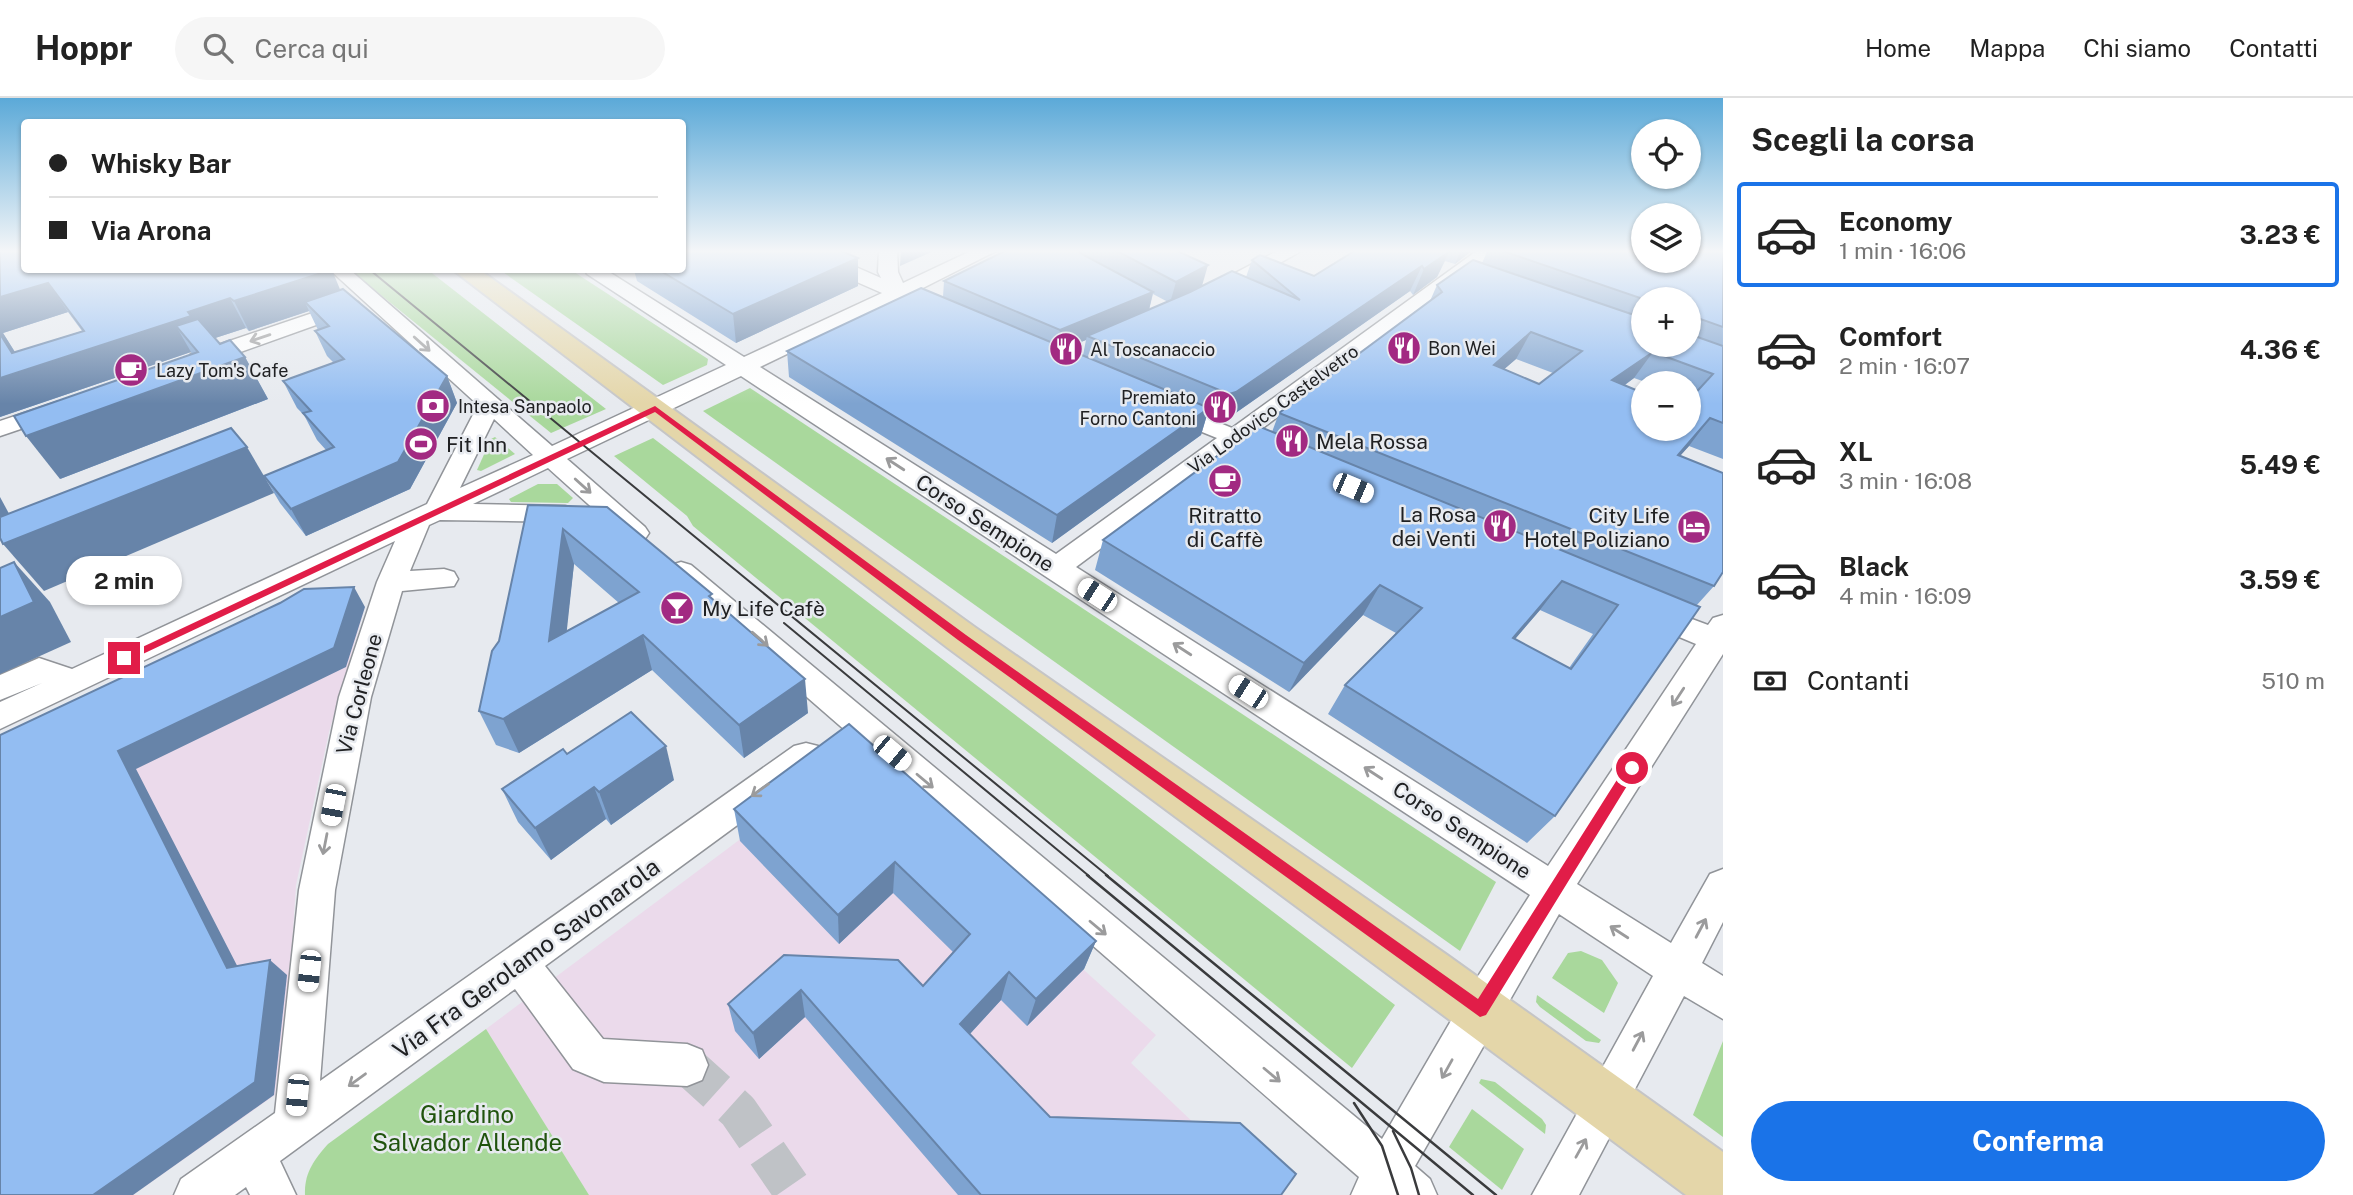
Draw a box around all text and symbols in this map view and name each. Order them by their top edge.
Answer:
search box [175,17,665,80]
text: Hoppr [35,29,133,67]
icon: search [199,29,237,67]
text: Cerca qui [255,33,369,64]
text: Home [1865,34,1931,62]
text: Mappa [1969,34,2045,62]
text: Chi siamo [2083,34,2191,62]
text: Contatti [2229,34,2318,62]
map controls [1631,119,1701,441]
button: locate [1631,119,1701,189]
text: Scegli la corsa [1751,121,1975,158]
text: Whisky Bar [91,148,231,179]
button: layers [1631,203,1701,273]
icon: car [1755,203,1818,266]
text: Economy [1839,206,1952,237]
text: Via Arona [91,215,211,246]
text: 3.23 € [2240,219,2321,250]
text: 1 min · 16:06 [1839,237,1966,264]
button: + [1631,287,1701,357]
icon: car [1755,318,1818,381]
text: Comfort [1839,321,1942,352]
restaurant icon: Bon Wei [1385,329,1423,367]
restaurant icon: Al Toscanaccio [1047,330,1085,368]
one-way arrow [250,333,272,345]
text: 4.36 € [2240,334,2321,365]
one-way arrow [412,336,430,352]
place label: Bon Wei [1428,338,1496,359]
place label: Al Toscanaccio [1090,339,1215,360]
street label: Via Lodovico Castelvetro [1184,340,1362,478]
cafe icon: Lazy Tom's Cafe [112,351,150,389]
text: 2 min · 16:07 [1839,352,1970,379]
place label: Lazy Tom's Cafe [156,360,288,381]
button: − [1631,371,1701,441]
bank icon: Intesa Sanpaolo [414,387,452,425]
place label: Premiato Forno Cantoni [1080,387,1196,429]
restaurant icon: Premiato Forno Cantoni [1201,388,1239,426]
place label: Intesa Sanpaolo [458,396,592,417]
restaurant icon: Mela Rossa [1273,422,1311,460]
sports icon: Fit Inn [402,425,440,463]
place label: Mela Rossa [1316,429,1428,454]
place label: Fit Inn [446,432,507,457]
icon: car [1755,433,1818,496]
text: XL [1839,436,1873,467]
text: 5.49 € [2240,449,2321,480]
one-way arrow [885,457,905,471]
cafe icon: Ritratto di Caffè [1206,462,1244,500]
text: 3 min · 16:08 [1839,467,1972,494]
street label: Corso Sempione [911,469,1059,577]
car [1330,470,1377,506]
one-way arrow [574,478,592,494]
place label: La Rosa dei Venti [1392,502,1476,551]
place label: Ritratto di Caffè [1187,503,1263,552]
place label: City Life Hotel Poliziano [1524,503,1670,552]
restaurant icon: La Rosa dei Venti [1481,507,1519,545]
hotel icon: City Life Hotel Poliziano [1675,508,1713,546]
icon: car [1755,548,1818,611]
text: Black [1839,551,1909,582]
callout: 2 min [66,556,182,606]
text: 3.59 € [2239,564,2321,595]
text: 2 min [94,567,154,594]
car [1074,575,1121,615]
text: 4 min · 16:09 [1839,582,1972,609]
bar icon: My Life Cafè [658,589,696,627]
place label: My Life Cafè [702,596,825,621]
street label: Via Corleone [331,631,387,757]
one-way arrow [750,631,768,647]
route end [108,642,140,674]
one-way arrow [1172,642,1192,656]
icon: cash [1751,662,1789,700]
text: Contanti [1807,665,1909,696]
text: 510 m [2261,667,2325,694]
car [1225,672,1272,712]
one-way arrow [1670,687,1684,707]
car [870,731,915,775]
route start [1616,752,1648,784]
one-way arrow [1363,765,1383,779]
one-way arrow [916,772,934,788]
street label: Corso Sempione [1388,776,1536,884]
car [319,782,348,828]
one-way arrow [751,782,770,797]
one-way arrow [318,832,331,855]
street label: Via Fra Gerolamo Savonarola [387,852,665,1064]
one-way arrow [1694,918,1708,939]
one-way arrow [1089,920,1107,936]
one-way arrow [1610,925,1630,939]
car [297,949,322,993]
one-way arrow [1632,1031,1646,1052]
one-way arrow [1440,1058,1454,1078]
one-way arrow [1262,1067,1280,1083]
car [285,1073,310,1117]
one-way arrow [348,1073,367,1087]
park label: Giardino Salvador Allende [372,1100,562,1156]
button: Conferma [1751,1101,2325,1181]
one-way arrow [1575,1138,1588,1159]

